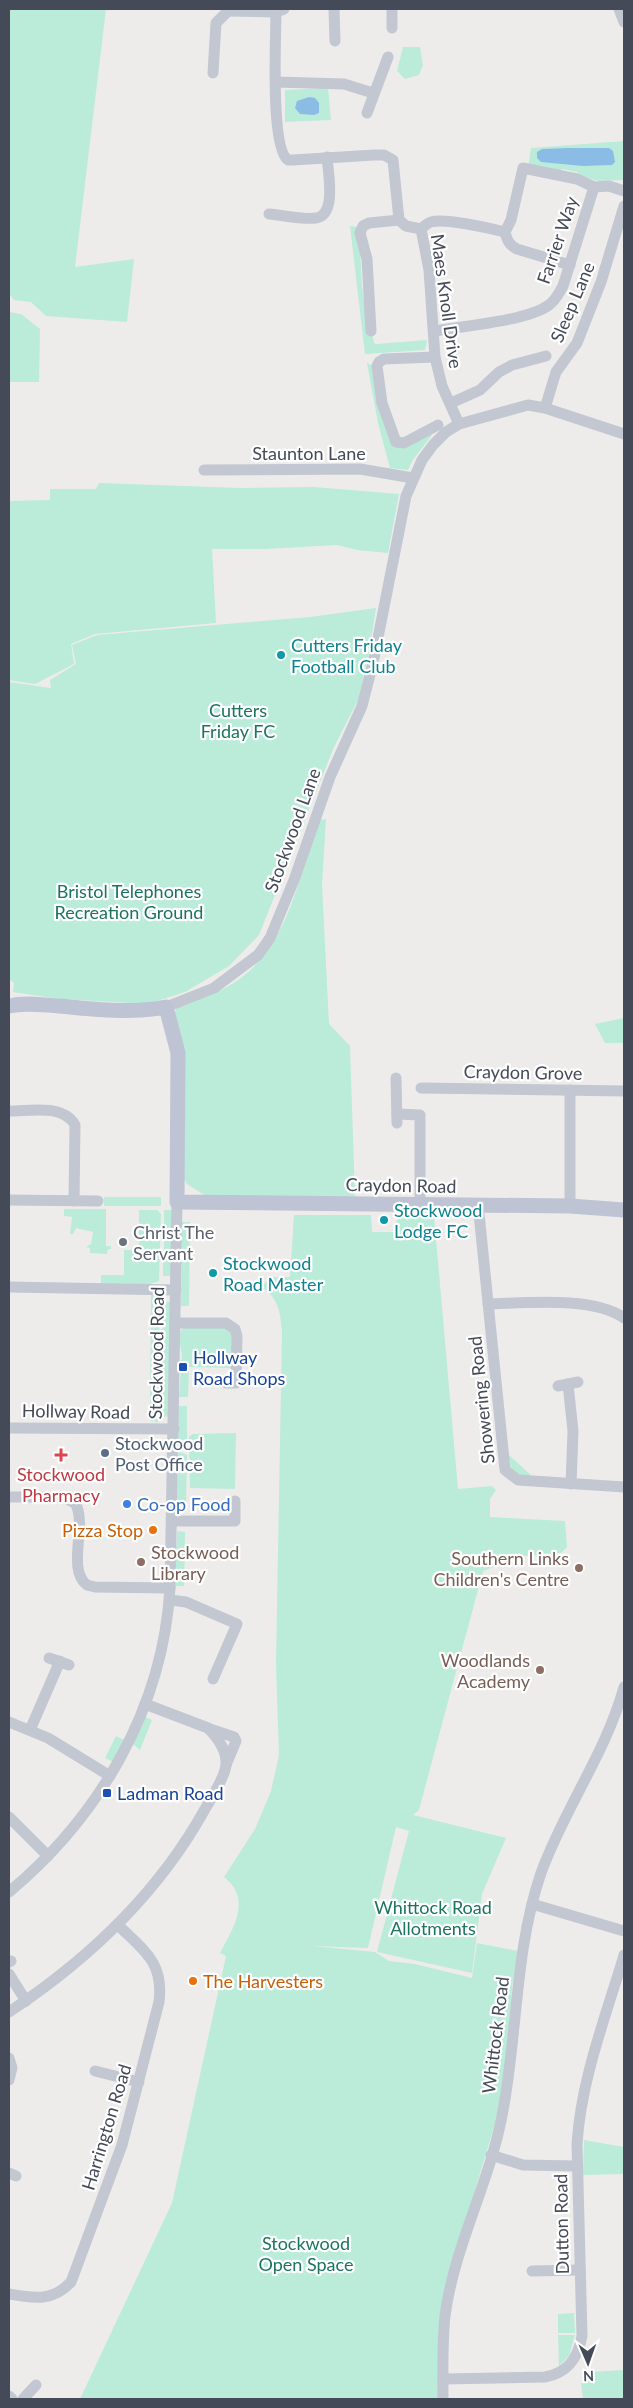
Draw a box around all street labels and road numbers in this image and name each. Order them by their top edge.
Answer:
street label: Farrier Way [532,193,582,287]
street label: Maes Knoll Drive [427,232,467,370]
street label: Sleep Lane [545,258,599,346]
street label: Staunton Lane [252,442,366,464]
street label: Stockwood Lane [259,765,325,895]
street label: Craydon Grove [463,1060,583,1084]
street label: Craydon Road [345,1173,457,1197]
street label: Stockwood Road [144,1286,168,1420]
street label: Showering Road [463,1335,499,1465]
street label: Hollway Road [22,1399,130,1423]
street label: Whittock Road [477,1975,513,2095]
street label: Harrington Road [76,2061,136,2193]
street label: Dutton Road [549,2174,573,2274]

